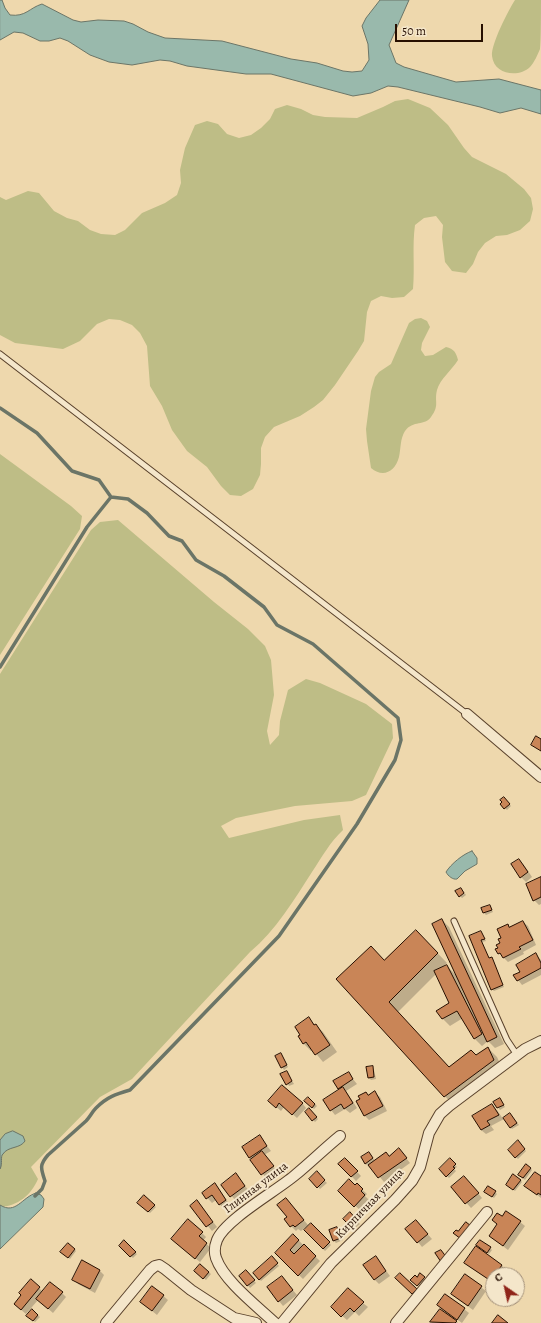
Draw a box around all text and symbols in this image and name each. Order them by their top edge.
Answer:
scale bar [397,16,485,42]
text: 50 m [402,23,426,39]
street label: Глинная улица [221,1159,291,1217]
street label: Кирпичная улица [333,1166,407,1242]
north arrow [485,1267,525,1307]
text: С [492,1269,506,1286]

